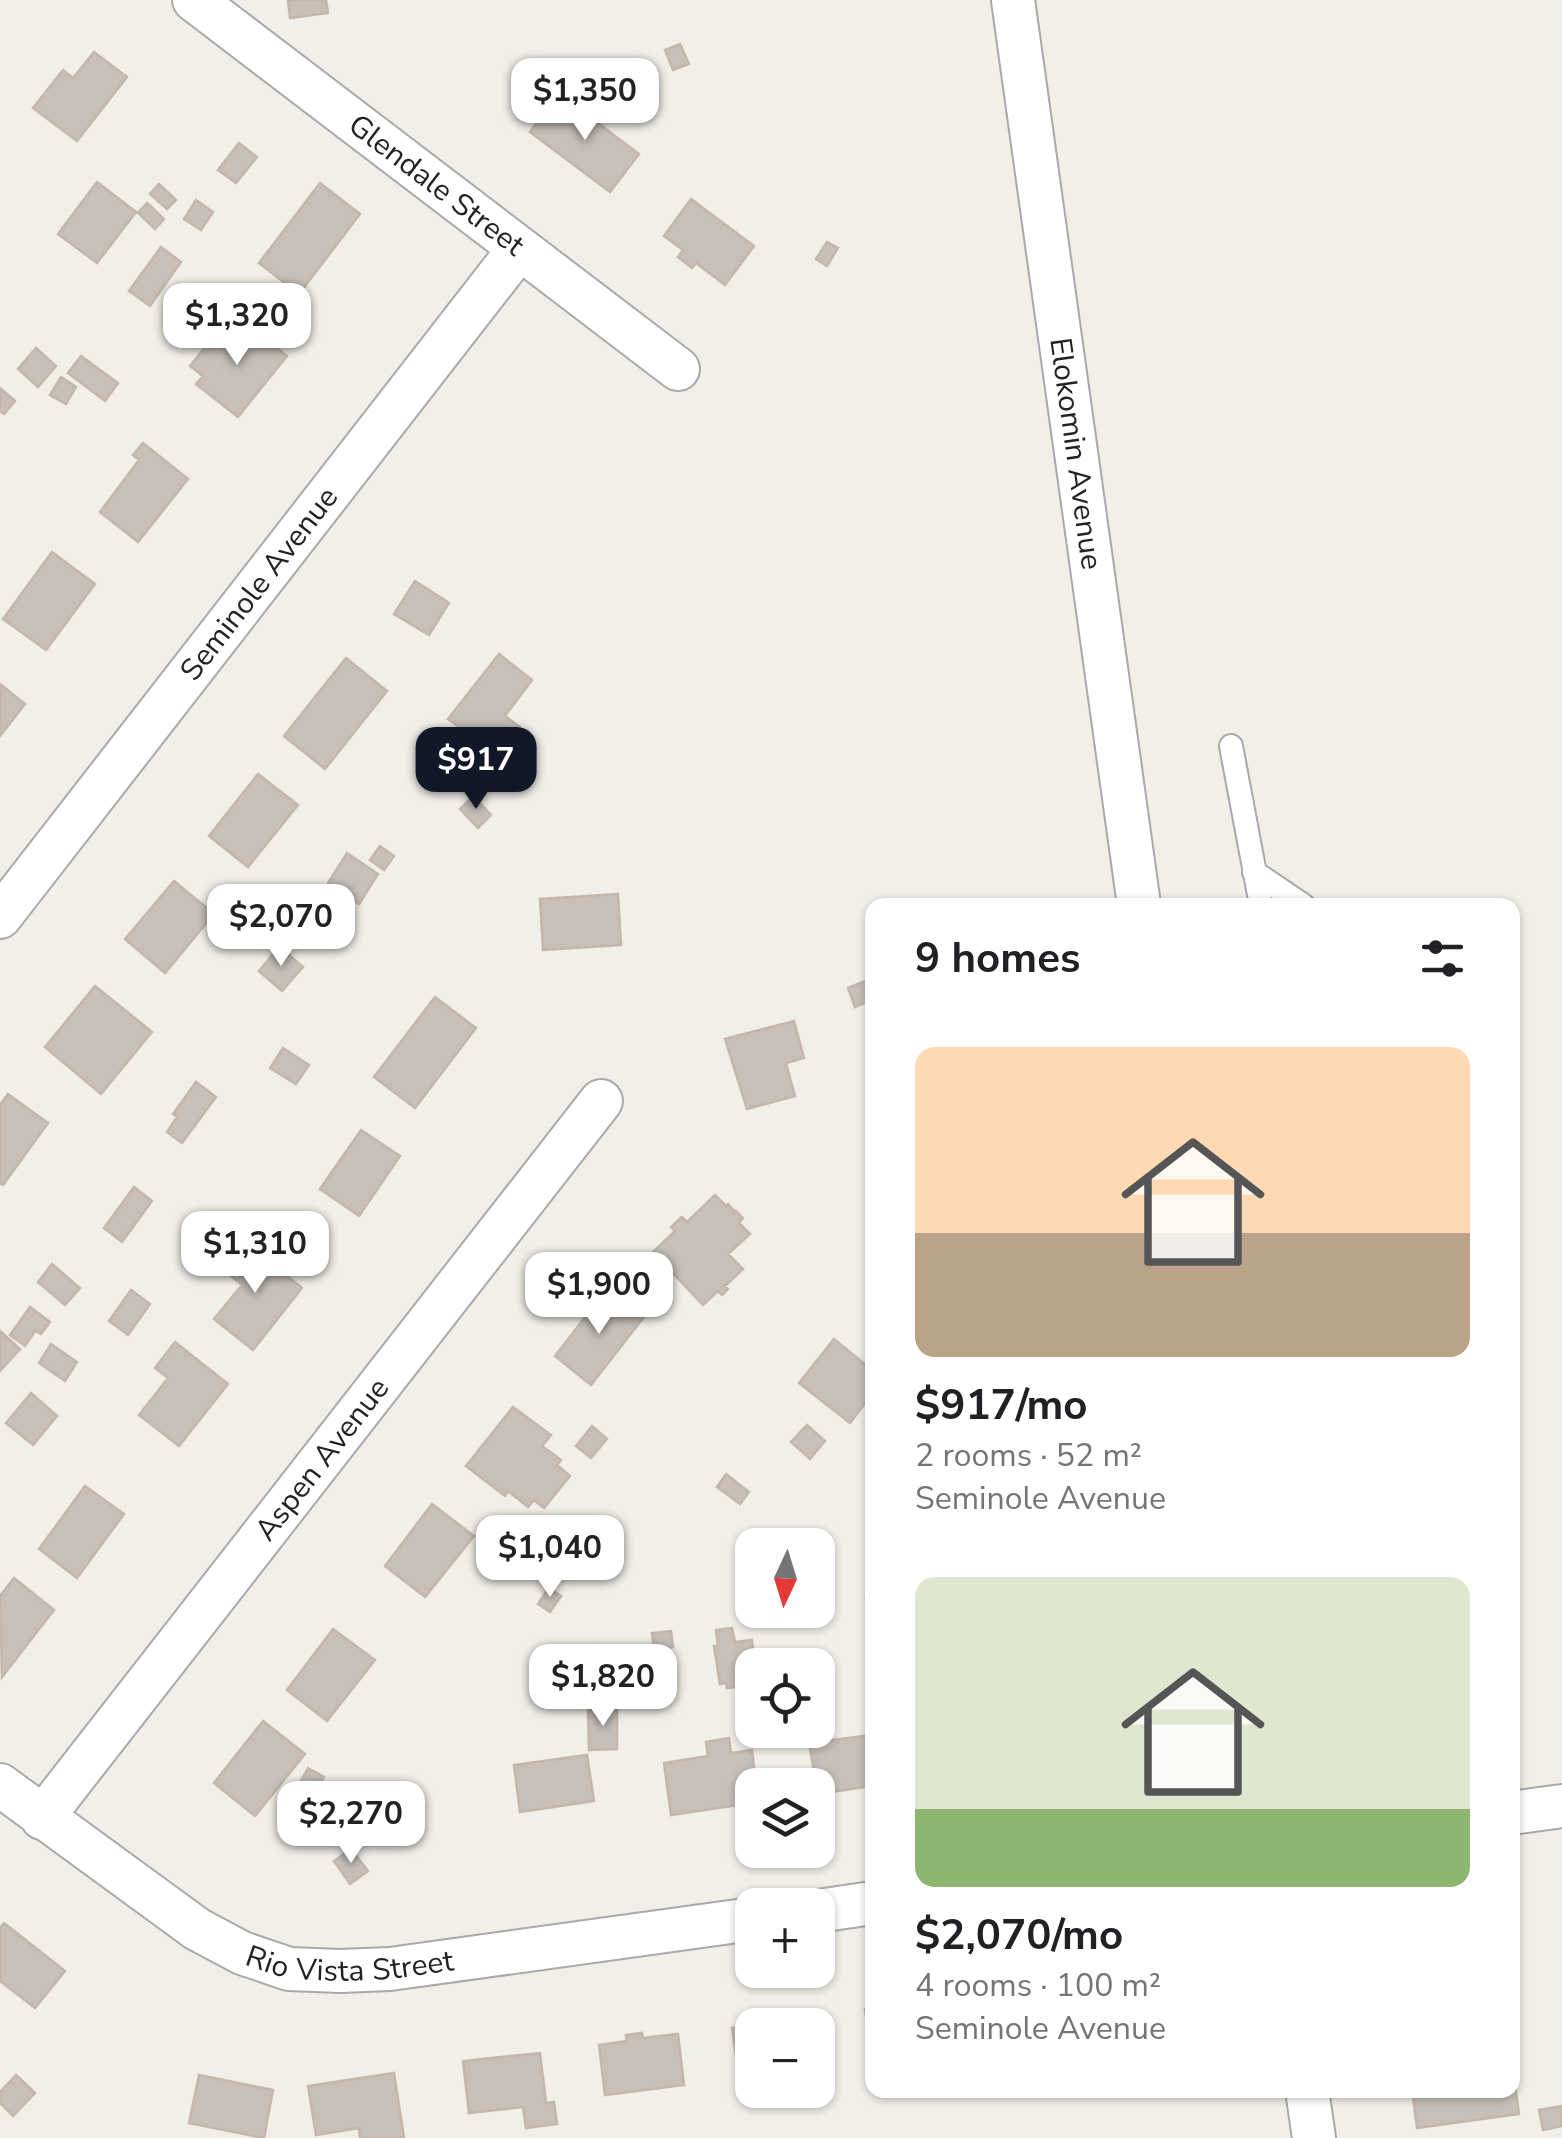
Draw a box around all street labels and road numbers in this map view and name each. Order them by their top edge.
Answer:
street label: Glendale Street [340,105,533,266]
street label: Elokomin Avenue [1039,335,1112,572]
street label: Seminole Avenue [171,479,348,690]
street label: Aspen Avenue [246,1369,399,1550]
street label: Rio Vista Street [240,1936,457,1992]

